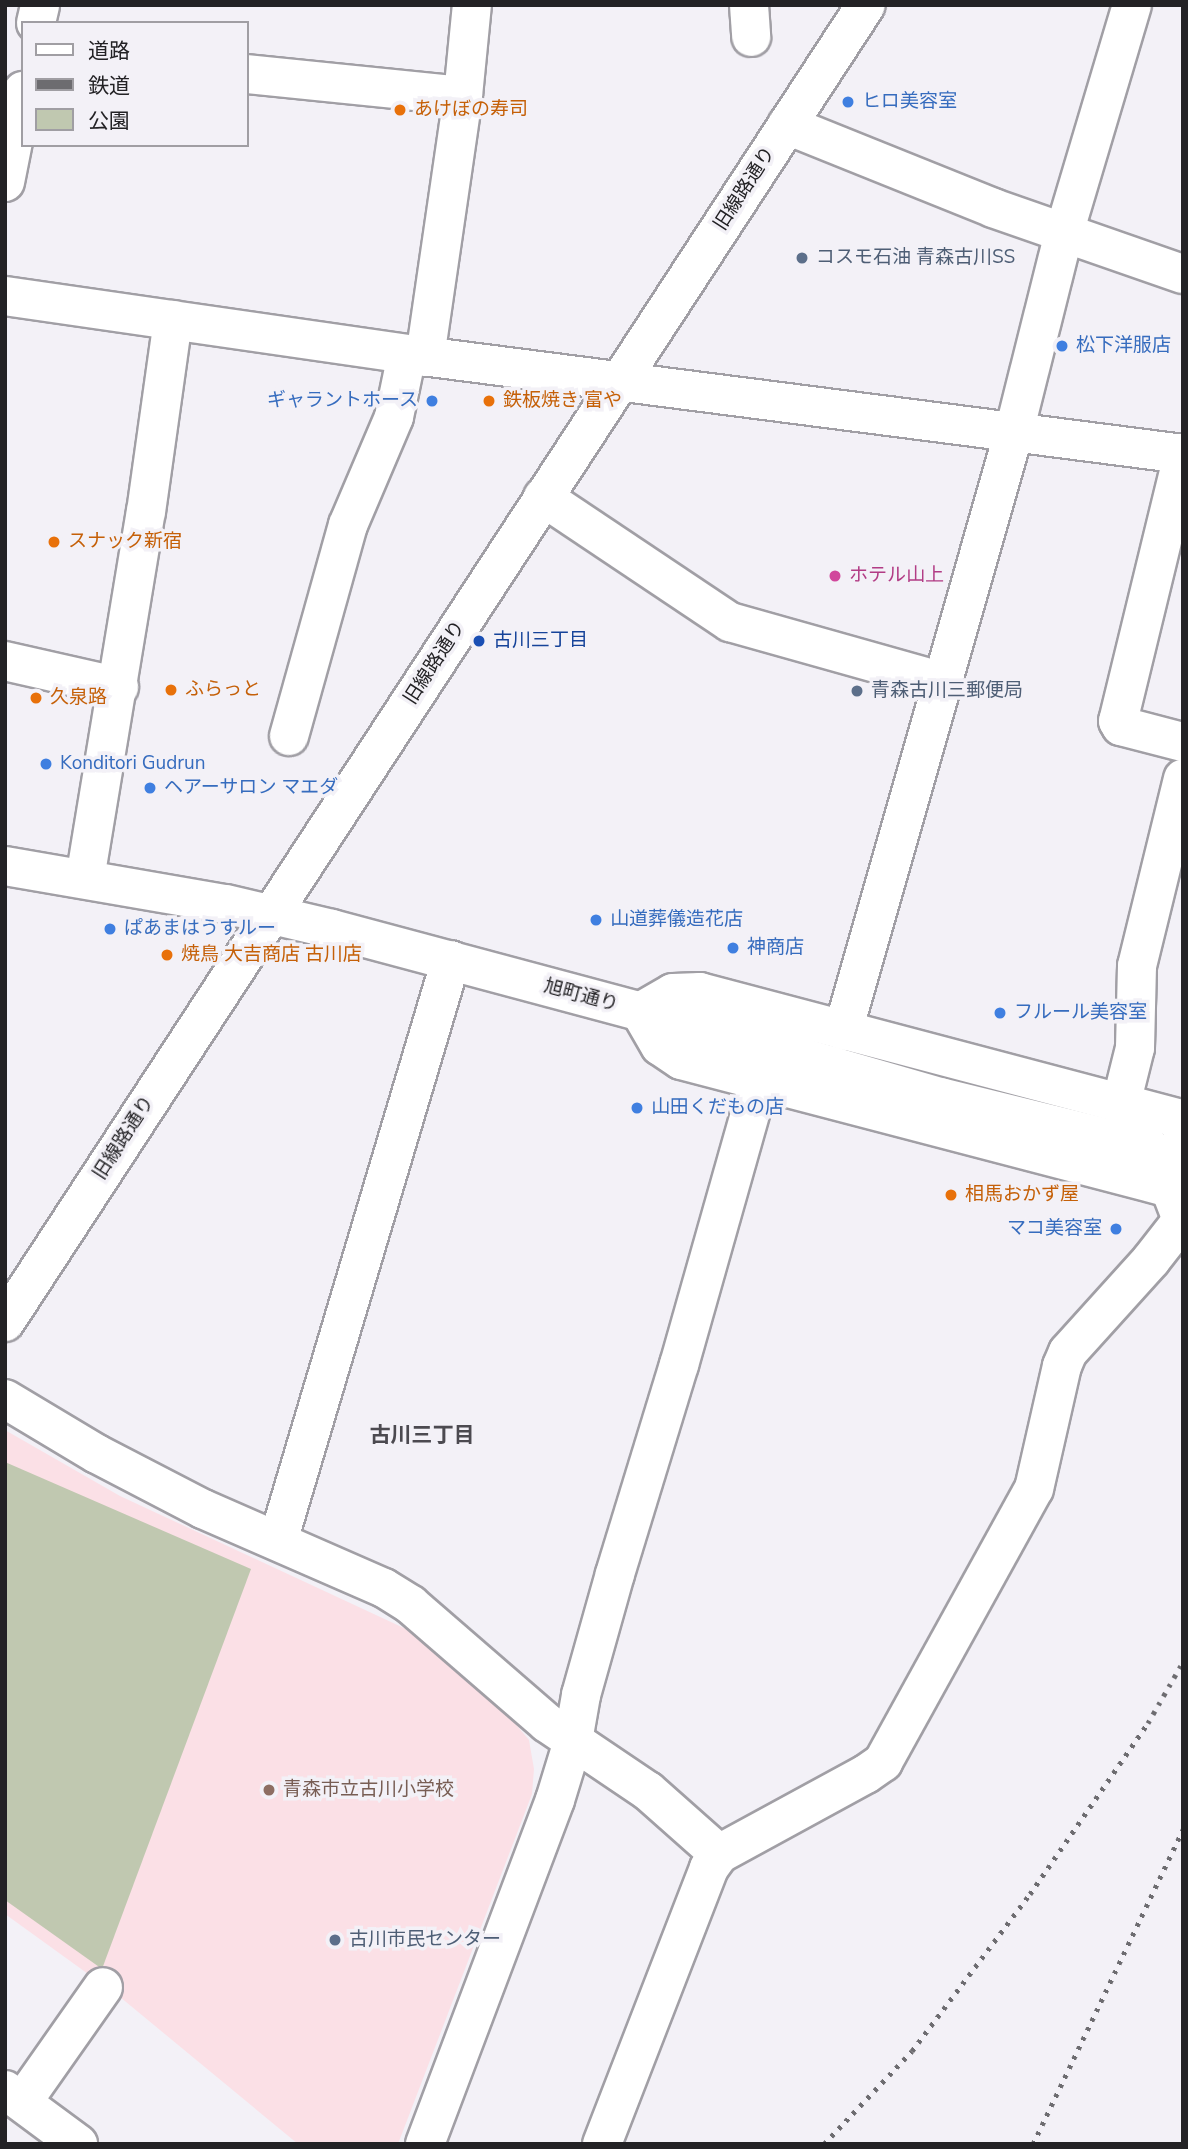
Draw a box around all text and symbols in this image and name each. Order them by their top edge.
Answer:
legend [21,21,248,147]
text: 道路 [88,37,130,65]
text: 鉄道 [88,72,130,100]
place label: ヒロ美容室 [862,91,957,113]
marker: ヒロ美容室 [840,94,856,110]
place label: あけぼの寿司 [414,99,528,121]
marker: あけぼの寿司 [392,102,408,118]
text: 公園 [88,107,130,135]
street label: 旧線路通り [710,143,780,235]
place label: コスモ石油 青森古川SS [816,247,1015,269]
marker: コスモ石油 青森古川SS [794,250,810,266]
place label: 松下洋服店 [1076,335,1171,357]
marker: 松下洋服店 [1054,338,1070,354]
place label: ギャラントホース [266,390,418,412]
place label: 鉄板焼き 富や [503,390,622,412]
marker: ギャラントホース [424,393,440,409]
marker: 鉄板焼き 富や [481,393,497,409]
place label: スナック新宿 [68,531,182,553]
marker: スナック新宿 [46,534,62,550]
place label: ホテル山上 [849,565,944,587]
marker: ホテル山上 [827,568,843,584]
street label: 旧線路通り [400,617,470,709]
place label: 古川三丁目 [493,630,588,652]
marker: 古川三丁目 [471,633,487,649]
place label: ふらっと [185,679,261,701]
place label: 青森古川三郵便局 [871,680,1023,702]
marker: ふらっと [163,682,179,698]
marker: 青森古川三郵便局 [849,683,865,699]
place label: 久泉路 [50,687,107,709]
marker: 久泉路 [28,690,44,706]
place label: Konditori Gudrun [60,753,205,775]
marker: Konditori Gudrun [38,756,54,772]
place label: ヘアーサロン マエダ [164,777,339,799]
marker: ヘアーサロン マエダ [142,780,158,796]
place label: 山道葬儀造花店 [610,909,743,931]
marker: 山道葬儀造花店 [588,912,604,928]
place label: ぱあまはうすルー [124,918,276,940]
marker: ぱあまはうすルー [102,921,118,937]
place label: 神商店 [747,937,804,959]
marker: 神商店 [725,940,741,956]
place label: 焼鳥 大吉商店 古川店 [181,944,362,966]
marker: 焼鳥 大吉商店 古川店 [159,947,175,963]
street label: 旭町通り [541,975,621,1017]
place label: フルール美容室 [1014,1002,1147,1024]
marker: フルール美容室 [992,1005,1008,1021]
street label: 旧線路通り [89,1092,159,1184]
place label: 山田くだもの店 [651,1097,784,1119]
marker: 山田くだもの店 [629,1100,645,1116]
place label: 相馬おかず屋 [965,1184,1079,1206]
marker: 相馬おかず屋 [943,1187,959,1203]
place label: マコ美容室 [1007,1218,1102,1240]
marker: マコ美容室 [1108,1221,1124,1237]
district label: 古川三丁目 [370,1422,474,1448]
place label: 青森市立古川小学校 [283,1779,454,1801]
marker: 青森市立古川小学校 [261,1782,277,1798]
place label: 古川市民センター [349,1929,501,1951]
marker: 古川市民センター [327,1932,343,1948]

